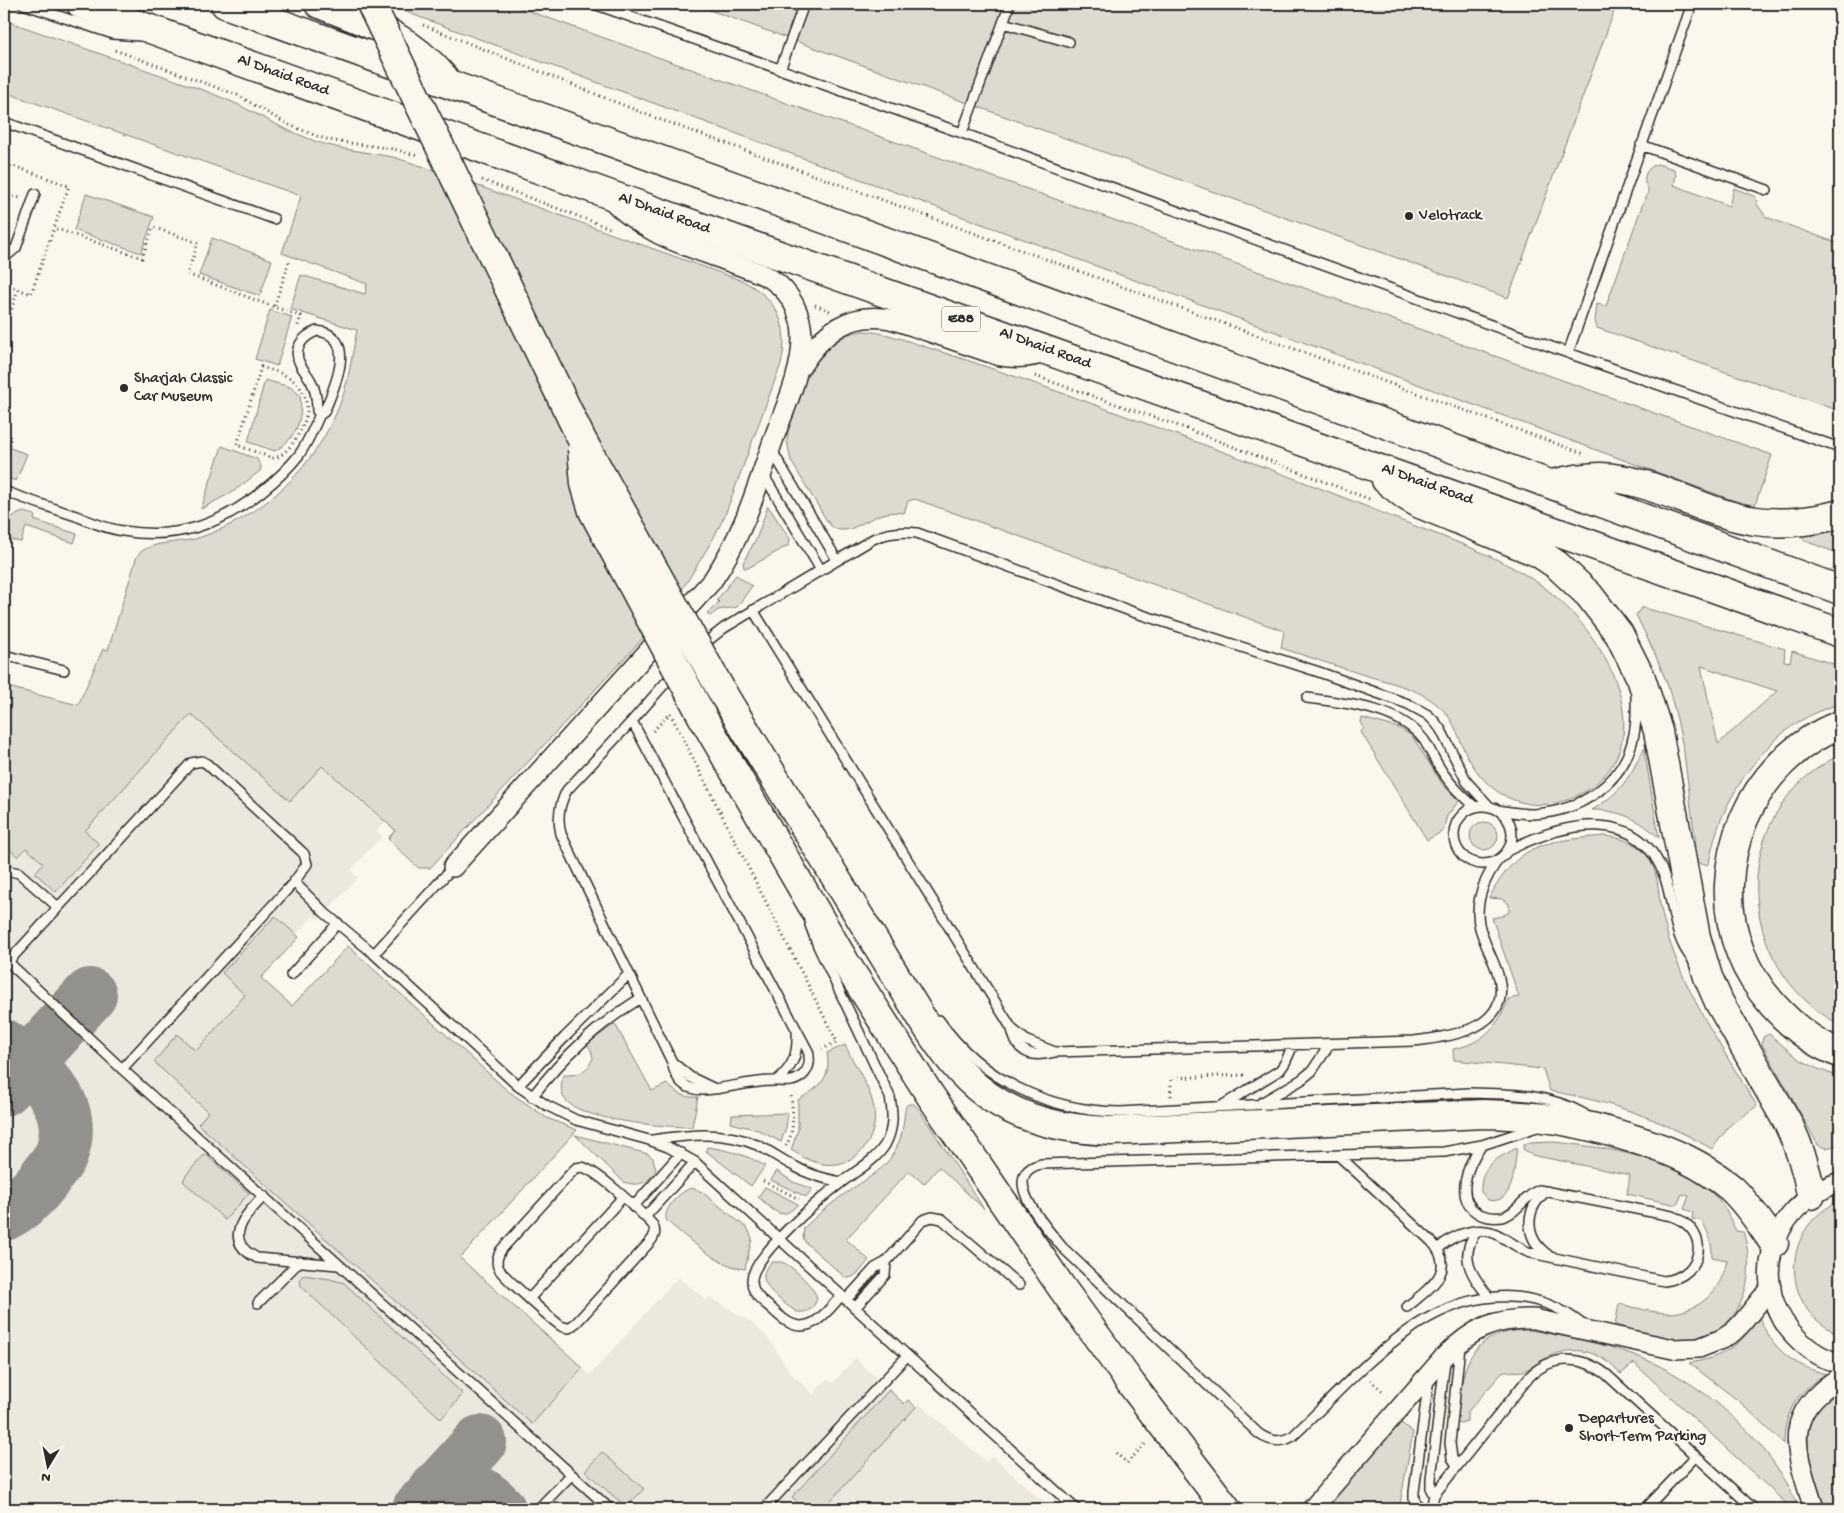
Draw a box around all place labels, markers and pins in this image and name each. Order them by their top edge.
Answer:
place label: Velotrack [1418,207,1484,226]
marker: Velotrack [1403,210,1415,222]
place label: Sharjah Classic Car Museum [134,370,233,407]
marker: Sharjah Classic Car Museum [118,382,130,394]
place label: Departures Short-Term Parking [1578,1410,1706,1447]
marker: Departures Short-Term Parking [1563,1422,1575,1434]

